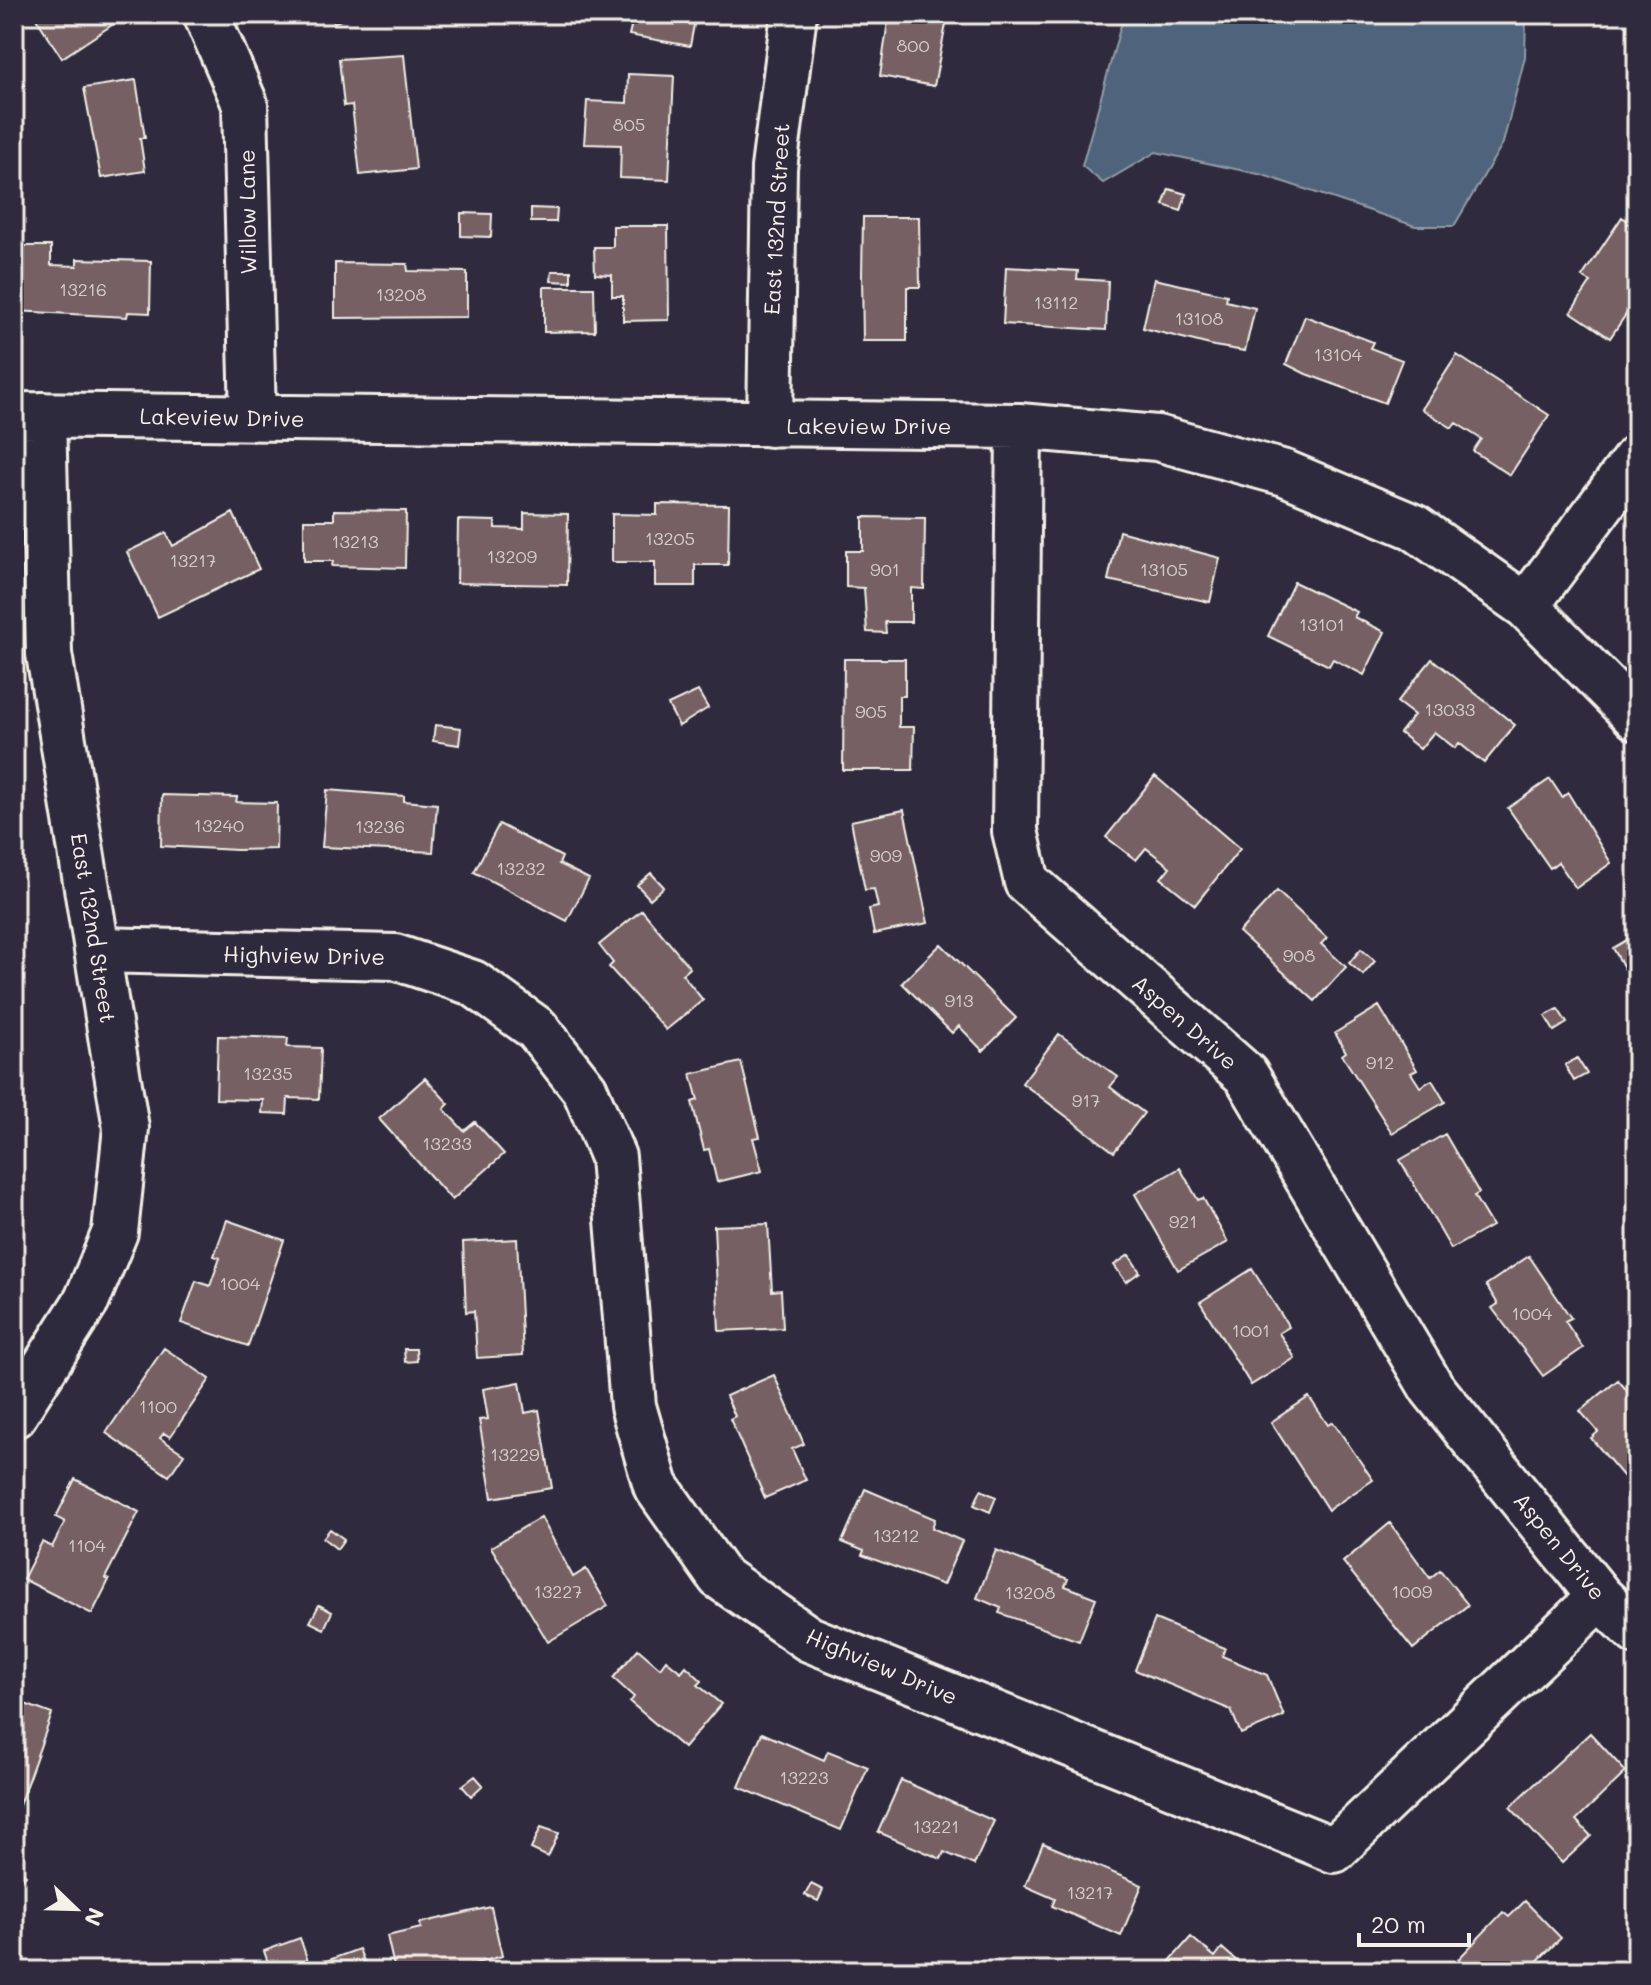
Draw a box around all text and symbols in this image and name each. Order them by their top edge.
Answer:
house number: 800 [896,33,930,57]
house number: 805 [613,112,645,136]
street label: East 132nd Street [756,122,796,316]
street label: Willow Lane [231,149,263,275]
house number: 13216 [59,277,107,301]
house number: 13208 [376,282,426,306]
house number: 13112 [1034,290,1078,314]
house number: 13108 [1175,306,1223,330]
house number: 13104 [1314,342,1363,366]
street label: Lakeview Drive [139,401,305,433]
street label: Lakeview Drive [787,411,951,440]
house number: 13205 [645,526,695,550]
house number: 13213 [331,529,379,553]
house number: 13209 [487,544,538,568]
house number: 13217 [170,548,216,572]
house number: 901 [870,557,900,581]
house number: 13105 [1140,557,1188,581]
house number: 13101 [1299,612,1345,636]
house number: 13033 [1425,697,1475,721]
house number: 905 [855,699,887,723]
house number: 13240 [194,813,244,837]
house number: 13236 [355,814,405,838]
street label: East 132nd Street [65,831,123,1025]
house number: 909 [870,843,903,867]
house number: 13232 [496,856,546,880]
street label: Highview Drive [223,939,385,971]
house number: 908 [1283,943,1315,967]
street label: Aspen Drive [1126,968,1244,1076]
house number: 913 [944,988,974,1012]
house number: 912 [1366,1050,1394,1074]
house number: 13235 [243,1061,293,1085]
house number: 917 [1072,1088,1100,1112]
house number: 13233 [422,1131,472,1155]
house number: 921 [1169,1209,1197,1233]
house number: 1004 [220,1271,261,1295]
house number: 1004 [1512,1301,1553,1325]
house number: 1001 [1232,1318,1270,1342]
house number: 1100 [139,1394,177,1418]
house number: 13229 [490,1442,540,1466]
street label: Aspen Drive [1508,1486,1612,1606]
house number: 13212 [873,1523,919,1547]
house number: 1104 [68,1533,106,1557]
house number: 13227 [534,1579,582,1603]
house number: 1009 [1392,1579,1433,1603]
house number: 13208 [1005,1580,1055,1604]
street label: Highview Drive [802,1621,962,1711]
house number: 13223 [779,1765,829,1789]
house number: 13221 [913,1814,959,1838]
north arrow [36,1869,116,1949]
house number: 13217 [1067,1880,1113,1904]
scale bar [1359,1897,1469,1947]
text: N [78,1904,111,1930]
text: 20 m [1371,1908,1426,1939]

